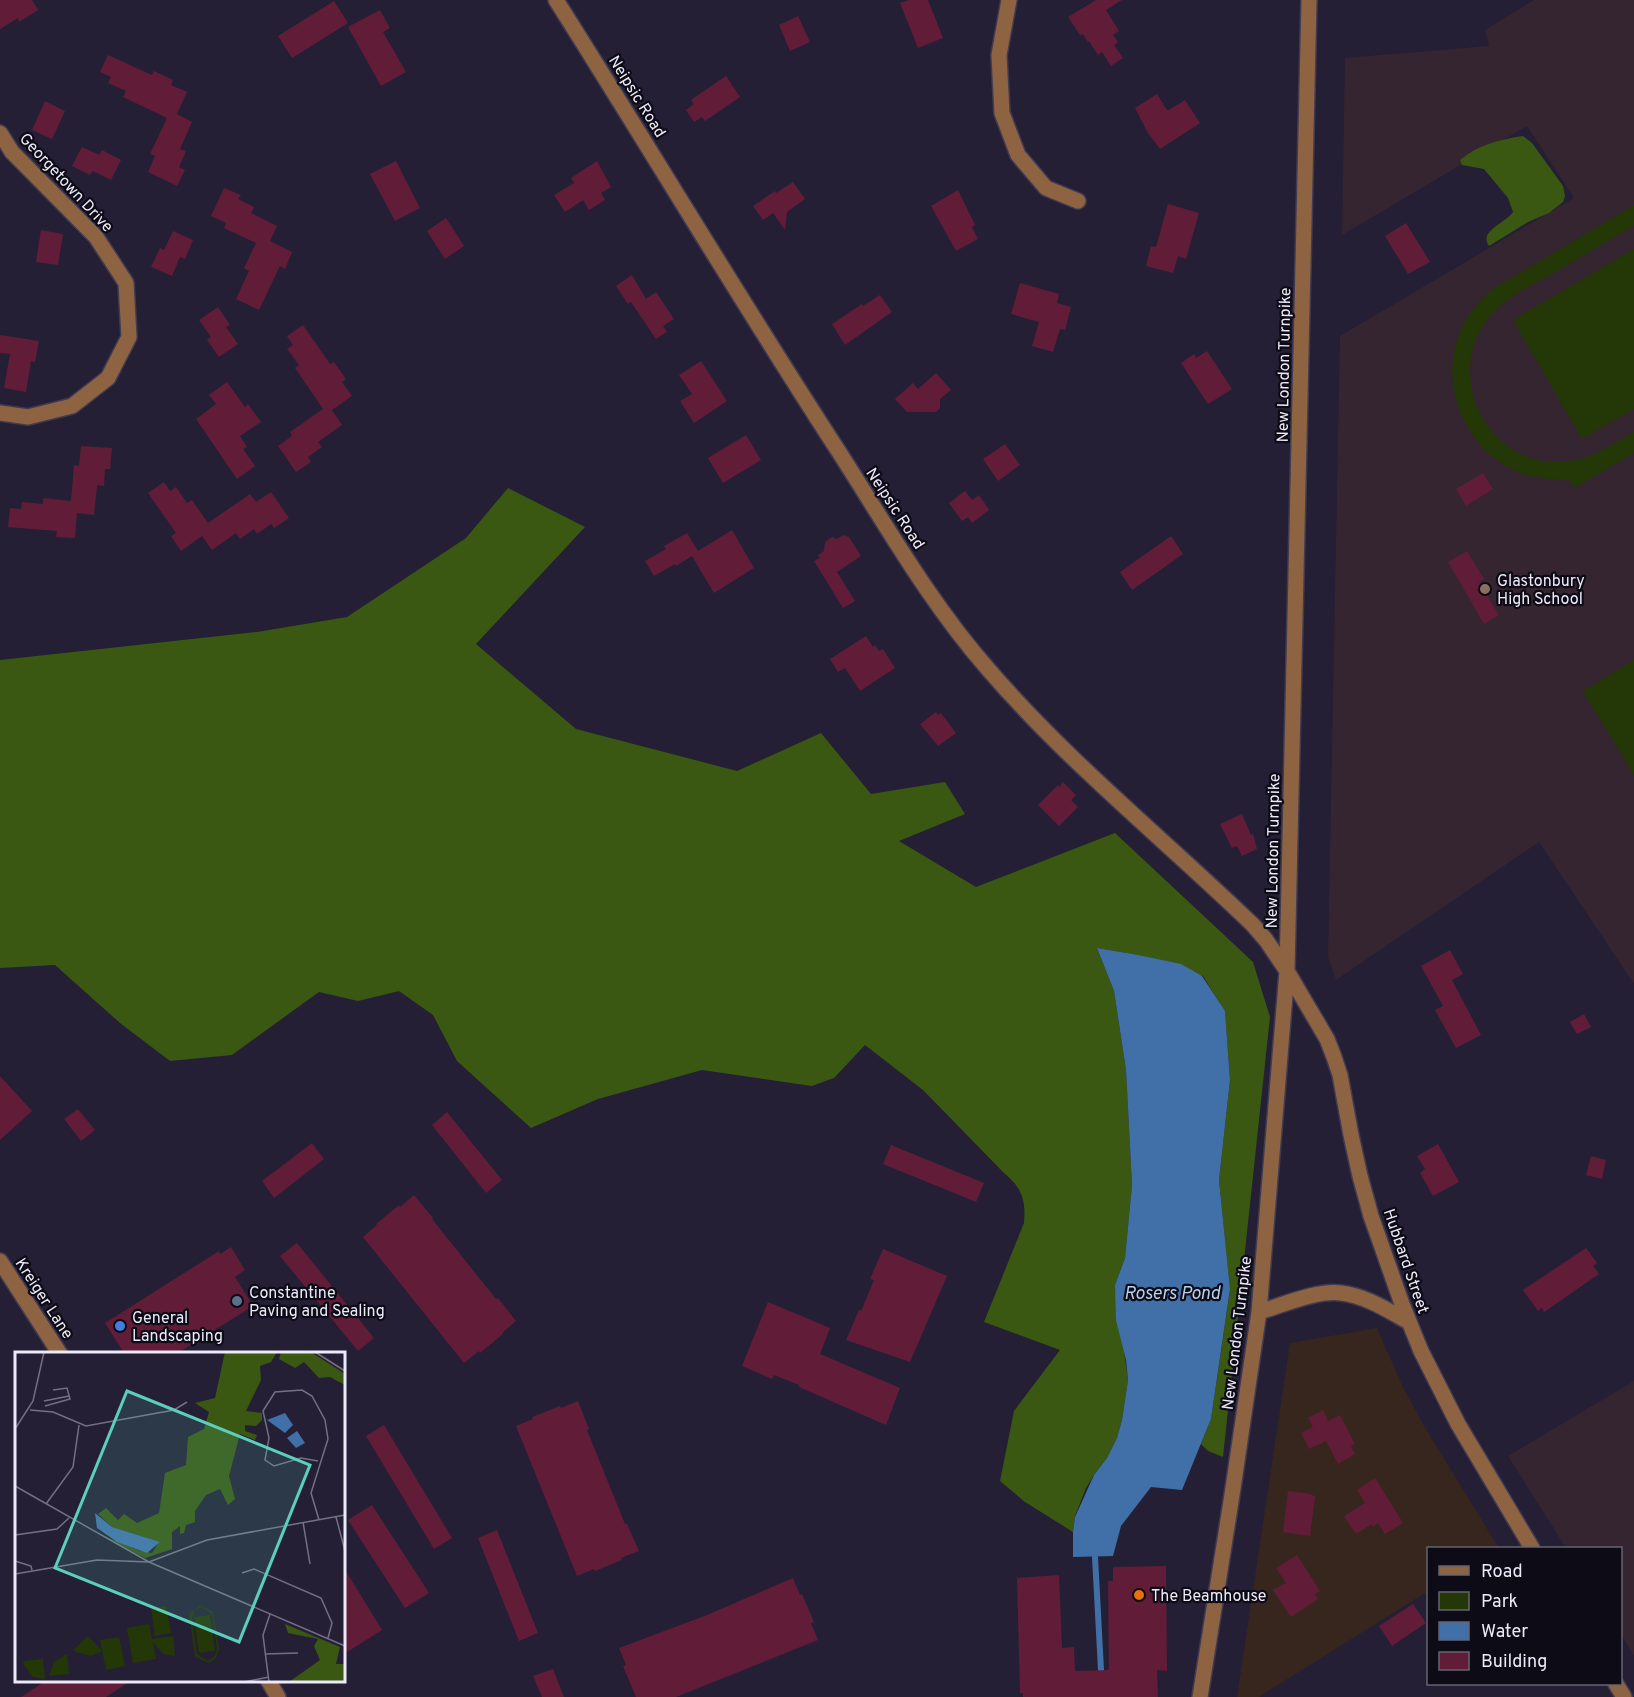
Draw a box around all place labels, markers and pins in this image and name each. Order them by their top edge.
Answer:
place label: Glastonbury High School [1497,572,1585,610]
marker: Glastonbury High School [1478,582,1492,596]
place label: Constantine Paving and Sealing [249,1284,385,1322]
marker: Constantine Paving and Sealing [230,1294,244,1308]
place label: General Landscaping [132,1309,223,1347]
marker: General Landscaping [113,1319,127,1333]
place label: The Beamhouse [1151,1587,1266,1607]
marker: The Beamhouse [1132,1588,1146,1602]

